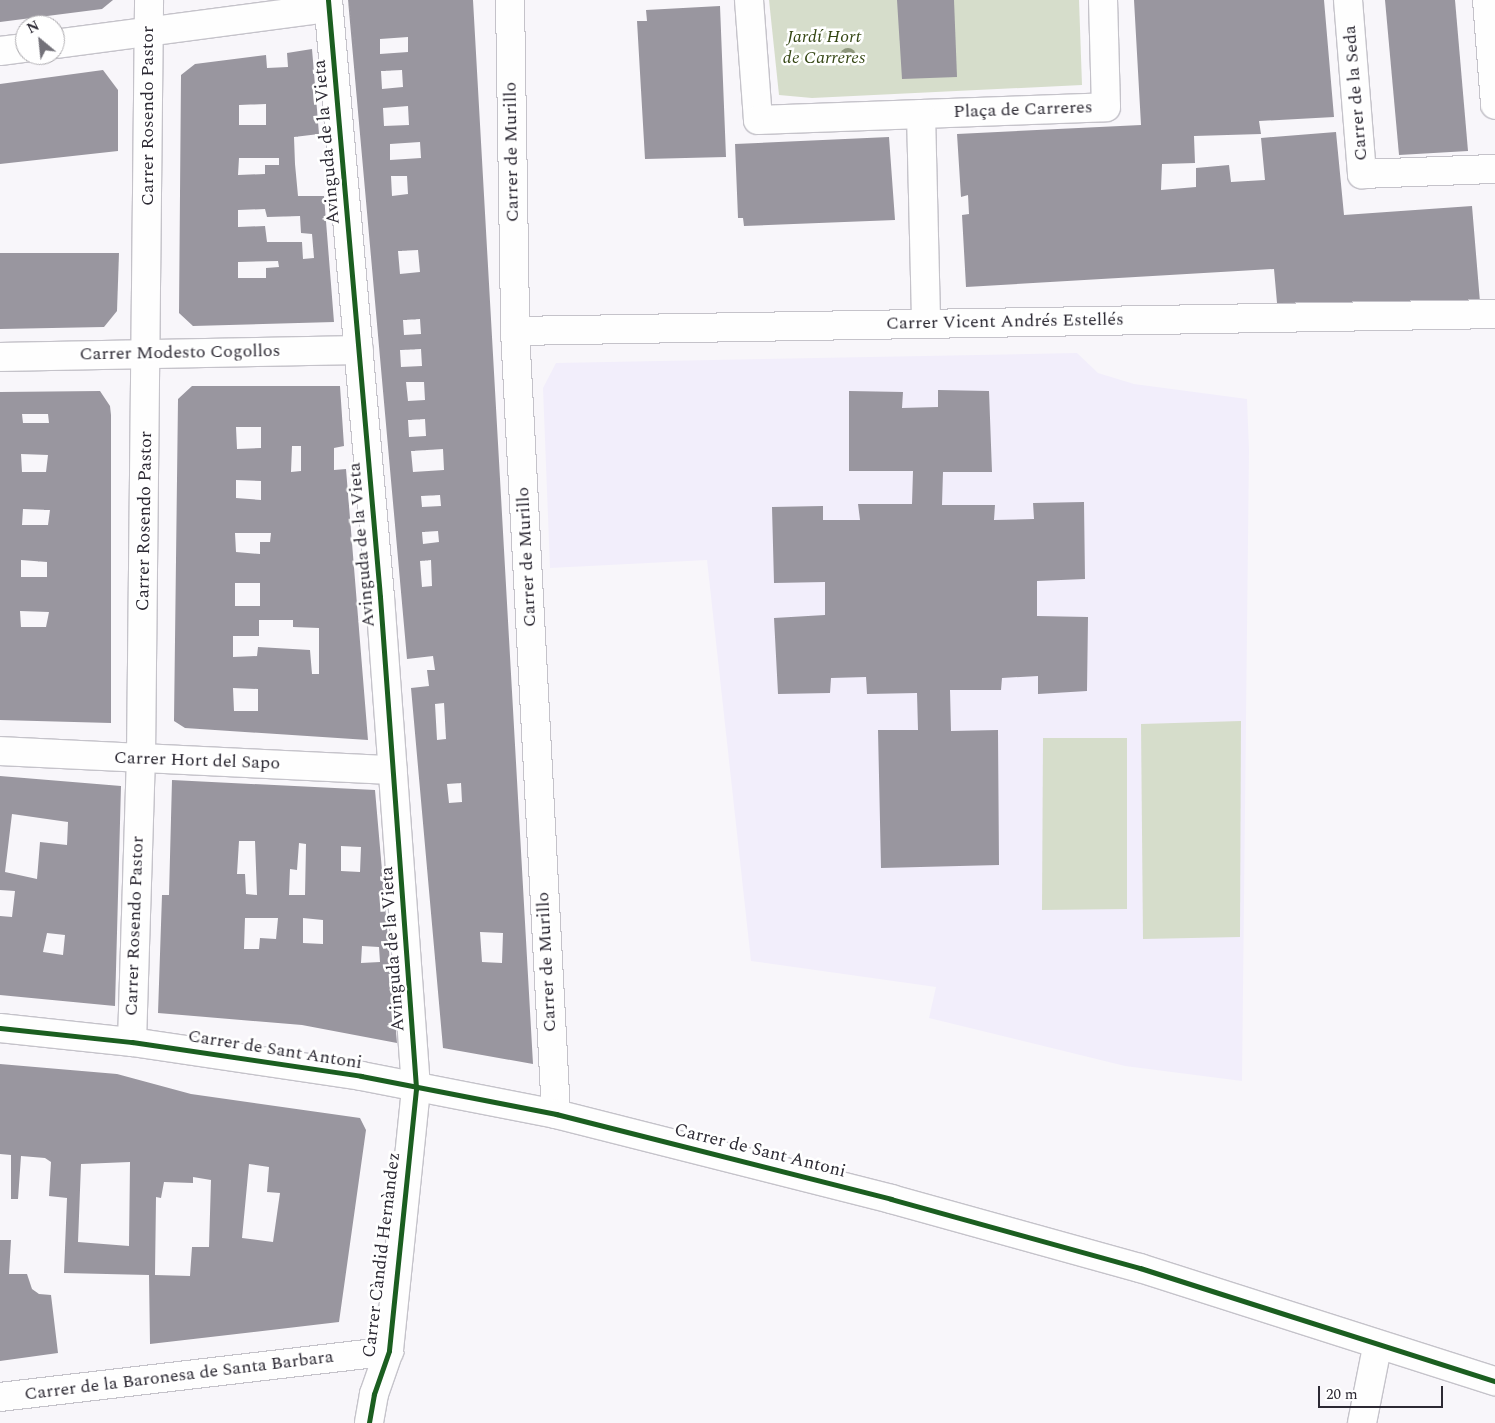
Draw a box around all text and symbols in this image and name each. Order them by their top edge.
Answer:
north arrow [15,15,65,65]
text: N [23,15,43,39]
street label: Carrer de la Seda [1339,24,1373,162]
street label: Carrer Rosendo Pastor [137,26,159,206]
park label: Jardí Hort de Carreres [783,27,865,70]
street label: Avinguda de la Vieta [309,59,345,225]
street label: Carrer de Murillo [500,82,524,222]
street label: Plaça de Carreres [953,97,1093,123]
street label: Carrer Vicent Andrés Estellés [886,309,1124,335]
street label: Carrer Modesto Cogollos [79,340,281,366]
street label: Carrer Rosendo Pastor [133,431,157,611]
street label: Avinguda de la Vieta [344,462,380,628]
street label: Carrer de Murillo [513,486,541,628]
street label: Carrer Hort del Sapo [114,747,280,775]
street label: Carrer Rosendo Pastor [121,836,149,1016]
street label: Avinguda de la Vieta [376,866,410,1032]
street label: Carrer de Murillo [533,891,561,1033]
street label: Carrer de Sant Antoni [186,1026,364,1074]
street label: Carrer de Sant Antoni [672,1119,848,1183]
street label: Carrer Càndid Hernàndez [359,1151,405,1359]
street label: Carrer de la Baronesa de Santa Barbara [23,1346,335,1406]
scale bar [1320,1376,1445,1408]
text: 20 m [1326,1383,1358,1406]

